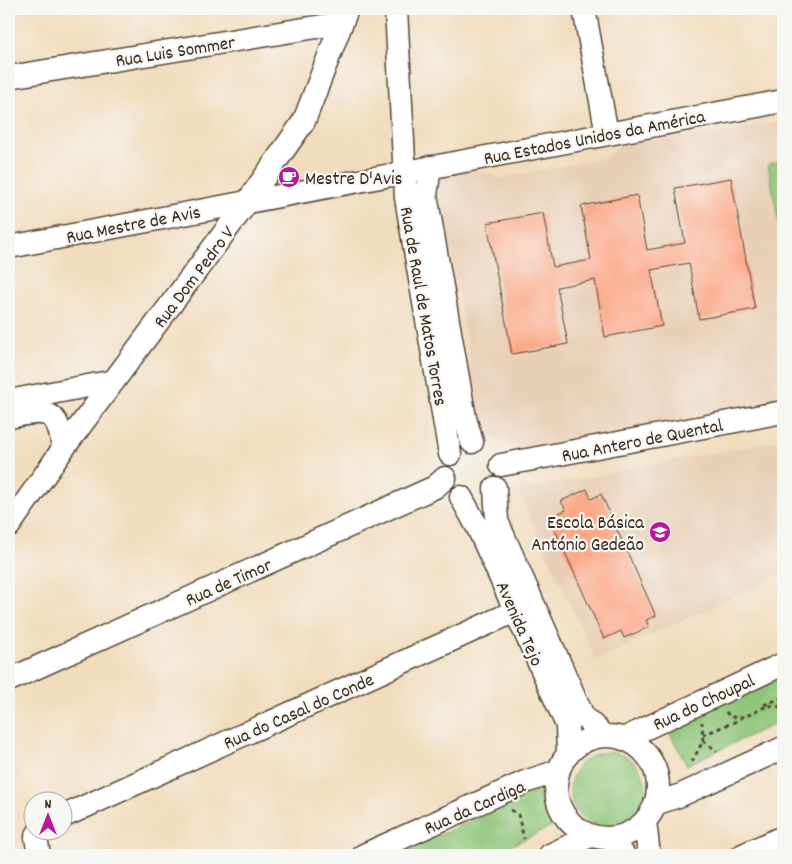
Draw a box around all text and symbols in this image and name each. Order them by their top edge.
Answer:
street label: Rua Luis Sommer [114,31,237,76]
street label: Rua Estados Unidos da América [482,105,709,174]
cafe icon: Mestre D'Avis [277,165,301,189]
place label: Mestre D'Avis [305,167,403,194]
street label: Rua Mestre de Avis [64,200,203,253]
street label: Rua de Raul de Matos Torres [391,205,452,408]
street label: Rua Dom Pedro V [149,222,243,335]
street label: Rua Antero de Quental [560,413,726,471]
place label: Escola Básica António Gedeão [531,511,645,560]
school or university icon: Escola Básica António Gedeão [648,520,672,544]
street label: Rua de Timor [182,553,277,615]
street label: Avenida Tejo [487,578,549,671]
street label: Rua do Casal do Conde [220,668,379,758]
street label: Rua do Choupal [649,669,760,740]
street label: Rua da Cardiga [421,774,531,843]
north arrow [22,792,72,842]
text: N [45,795,52,815]

